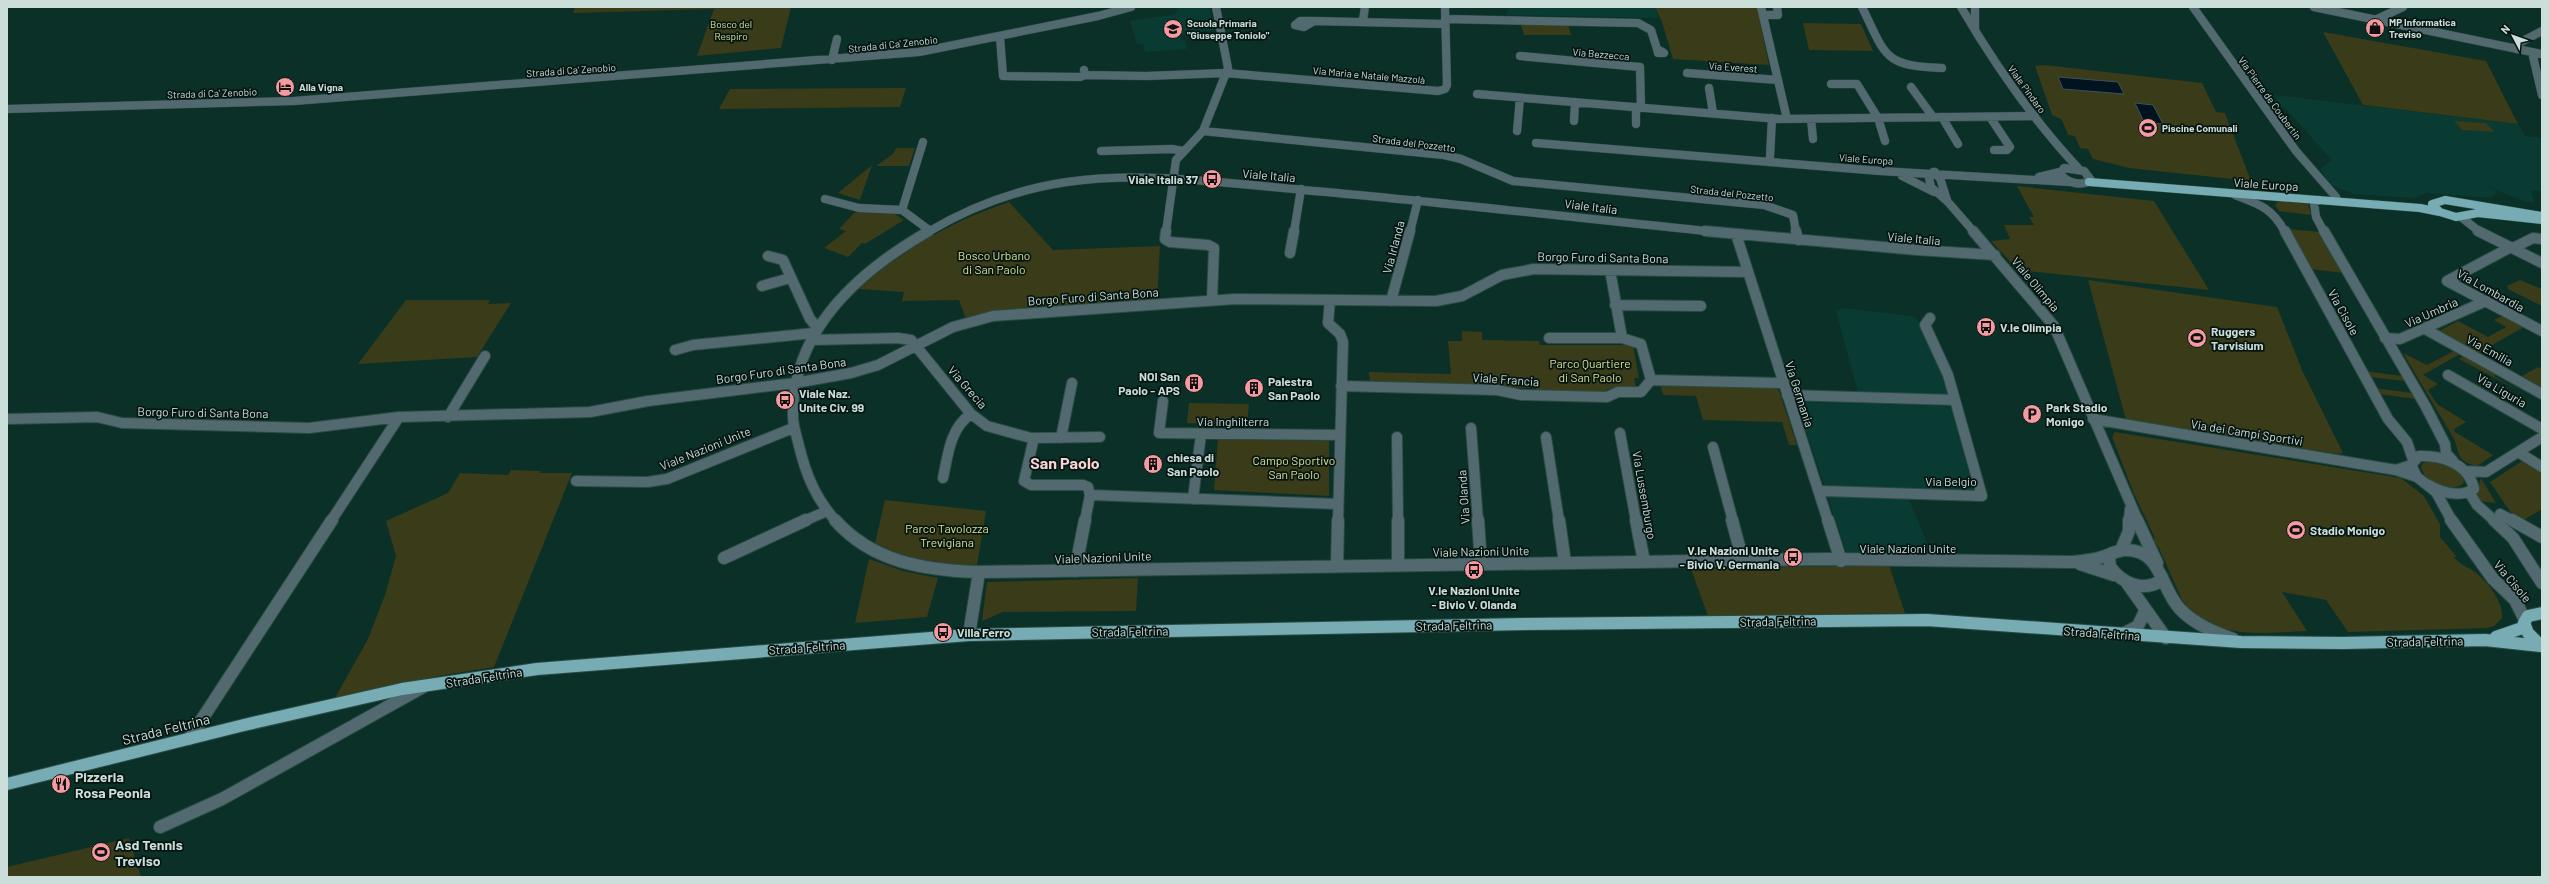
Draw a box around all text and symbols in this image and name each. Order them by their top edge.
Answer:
place label: MP Informatica Treviso [2389,16,2456,40]
north arrow [2493,16,2533,56]
place label: Scuola Primaria "Giuseppe Toniolo" [1187,17,1270,41]
shop icon: MP Informatica Treviso [2364,17,2386,39]
park label: Bosco del Respiro [710,18,752,42]
school or university icon: Scuola Primaria "Giuseppe Toniolo" [1162,18,1184,40]
text: N [2498,22,2512,36]
street label: Strada di Ca' Zenobio [848,33,938,55]
street label: Via Bezzecca [1572,46,1630,62]
street label: Via Pierre de Coubertin [2236,54,2304,142]
street label: Via Everest [1708,59,1758,75]
street label: Strada di Ca' Zenobio [526,61,616,79]
street label: Viale Pindaro [2006,63,2048,115]
street label: Via Maria e Natale Mazzolà [1312,64,1426,86]
hotel icon: Alla Vigna [274,76,296,98]
place label: Alla Vigna [299,81,343,93]
street label: Strada di Ca' Zenobio [167,85,257,101]
sports icon: Piscine Comunali [2137,117,2159,139]
place label: Piscine Comunali [2162,122,2238,134]
street label: Strada del Pozzetto [1372,132,1456,154]
street label: Viale Europa [1839,151,1893,167]
street label: Viale Italia [1242,166,1296,184]
bus stop icon: Viale Italia 37 [1201,168,1223,190]
place label: Viale Italia 37 [1128,172,1198,186]
street label: Viale Europa [2233,175,2299,193]
street label: Strada del Pozzetto [1690,183,1774,203]
street label: Viale Italia [1564,196,1618,216]
street label: Via Irlanda [1379,219,1407,275]
street label: Viale Italia [1887,229,1941,247]
park label: Bosco Urbano di San Paolo [958,248,1030,276]
street label: Borgo Furo di Santa Bona [1537,249,1669,265]
street label: Viale Olimpia [2009,254,2063,314]
street label: Via Lombardia [2455,266,2527,314]
street label: Borgo Furo di Santa Bona [1027,284,1159,308]
street label: Via Cisole [2326,287,2362,337]
street label: Via Umbria [2402,294,2460,330]
bus stop icon: V.le Olimpia [1975,316,1997,338]
place label: V.le Olimpia [2000,320,2062,334]
place label: Ruggers Tarvisium [2211,324,2264,352]
sports icon: Ruggers Tarvisium [2186,327,2208,349]
street label: Via Emilia [2464,332,2516,368]
street label: Borgo Furo di Santa Bona [715,354,847,386]
park label: Parco Quartiere di San Paolo [1549,356,1631,384]
street label: Via Germania [1783,359,1817,429]
street label: Via Grecia [946,363,990,411]
place label: NOI San Paolo - APS [1118,369,1180,397]
street label: Viale Francia [1472,370,1540,388]
street label: Via Liguria [2475,370,2529,410]
building icon: NOI San Paolo - APS [1183,372,1205,394]
place label: Palestra San Paolo [1268,374,1320,402]
building icon: Palestra San Paolo [1243,377,1265,399]
place label: Viale Naz. Unite Civ. 99 [799,386,864,414]
bus stop icon: Viale Naz. Unite Civ. 99 [774,389,796,411]
place label: Park Stadio Monigo [2046,400,2108,428]
parking icon: Park Stadio Monigo [2021,403,2043,425]
street label: Borgo Furo di Santa Bona [137,404,269,420]
street label: Via Inghilterra [1197,414,1269,428]
street label: Via dei Campi Sportivi [2190,416,2304,448]
street label: Viale Nazioni Unite [657,423,753,473]
place label: chiesa di San Paolo [1167,450,1219,478]
street label: Via Lussemburgo [1630,450,1660,540]
district label: San Paolo [1030,453,1100,472]
building icon: chiesa di San Paolo [1142,453,1164,475]
park label: Campo Sportivo San Paolo [1253,453,1335,481]
street label: Via Olanda [1454,470,1472,524]
street label: Via Belgio [1925,474,1977,488]
sports icon: Stadio Monigo [2285,519,2307,541]
park label: Parco Tavolozza Trevigiana [905,521,989,549]
place label: Stadio Monigo [2310,523,2386,537]
street label: Viale Nazioni Unite [1860,541,1956,555]
street label: Viale Nazioni Unite [1432,543,1530,559]
place label: V.le Nazioni Unite - Bivio V. Germania [1680,543,1779,571]
bus stop icon: V.le Nazioni Unite - Bivio V. Germania [1782,546,1804,568]
street label: Viale Nazioni Unite [1054,548,1152,566]
street label: Via Cisole [2491,557,2535,605]
bus stop icon: V.le Nazioni Unite - Bivio V. Olanda [1463,559,1485,581]
place label: V.le Nazioni Unite - Bivio V. Olanda [1428,583,1520,611]
street label: Strada Feltrina [1739,613,1817,629]
street label: Strada Feltrina [1415,617,1493,633]
bus stop icon: Villa Ferro [932,621,954,643]
street label: Strada Feltrina [1091,623,1169,639]
street label: Strada Feltrina [2063,623,2141,643]
place label: Villa Ferro [957,625,1011,639]
street label: Strada Feltrina [2386,633,2464,649]
street label: Strada Feltrina [768,637,846,657]
street label: Strada Feltrina [445,664,523,690]
street label: Strada Feltrina [120,710,212,748]
place label: Pizzeria Rosa Peonia [75,768,151,801]
restaurant icon: Pizzeria Rosa Peonia [50,773,72,795]
place label: Asd Tennis Treviso [115,836,183,869]
sports icon: Asd Tennis Treviso [90,841,112,863]

